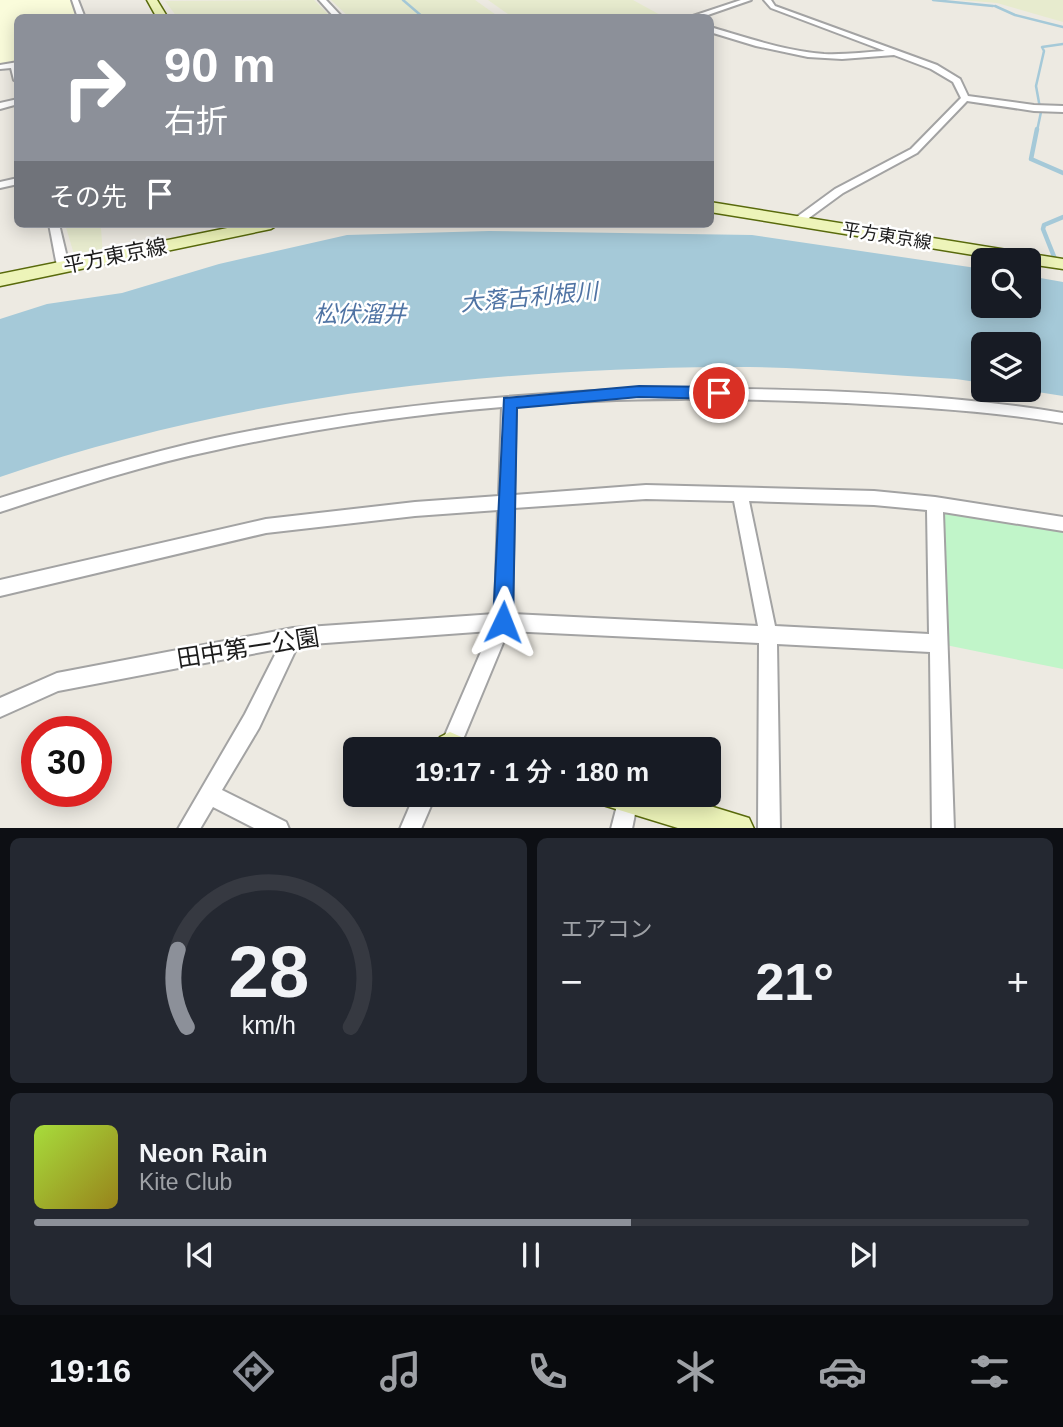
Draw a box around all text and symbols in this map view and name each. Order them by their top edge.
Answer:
text: 90 m [164,38,276,92]
icon: right [49,42,140,133]
text: 右折 [164,103,228,139]
icon: arrive [141,175,179,213]
text: その先 [49,182,127,212]
street label: 平方東京線 [841,219,933,253]
street label: 平方東京線 [61,234,169,277]
map controls [971,248,1041,402]
button: search [971,248,1041,318]
water label: 大落古利根川 [459,278,602,316]
water label: 松伏溜井 [314,301,408,327]
button: layers [971,332,1041,402]
pin [689,363,749,423]
icon: arrive [700,374,738,412]
position arrow [466,585,540,659]
street label: 田中第一公園 [175,623,321,672]
speed limit sign: 30 [21,716,112,807]
text: 19:17 · 1 分 · 180 m [415,757,649,787]
text: エアコン [561,916,653,942]
text: 28 [228,931,309,1012]
text: 21° [755,953,834,1011]
text: − [561,961,583,1003]
text: + [1007,961,1029,1003]
text: km/h [241,1010,295,1038]
text: Neon Rain [139,1138,268,1168]
text: Kite Club [139,1169,232,1195]
icon: previous [181,1236,219,1274]
icon: pause [512,1236,550,1274]
icon: next [844,1236,882,1274]
icon: directions [229,1347,278,1396]
icon: music [376,1347,425,1396]
icon: phone [523,1347,572,1396]
icon: climate [671,1347,720,1396]
icon: car [818,1347,867,1396]
icon: filters [965,1347,1014,1396]
text: 19:16 [49,1353,131,1389]

